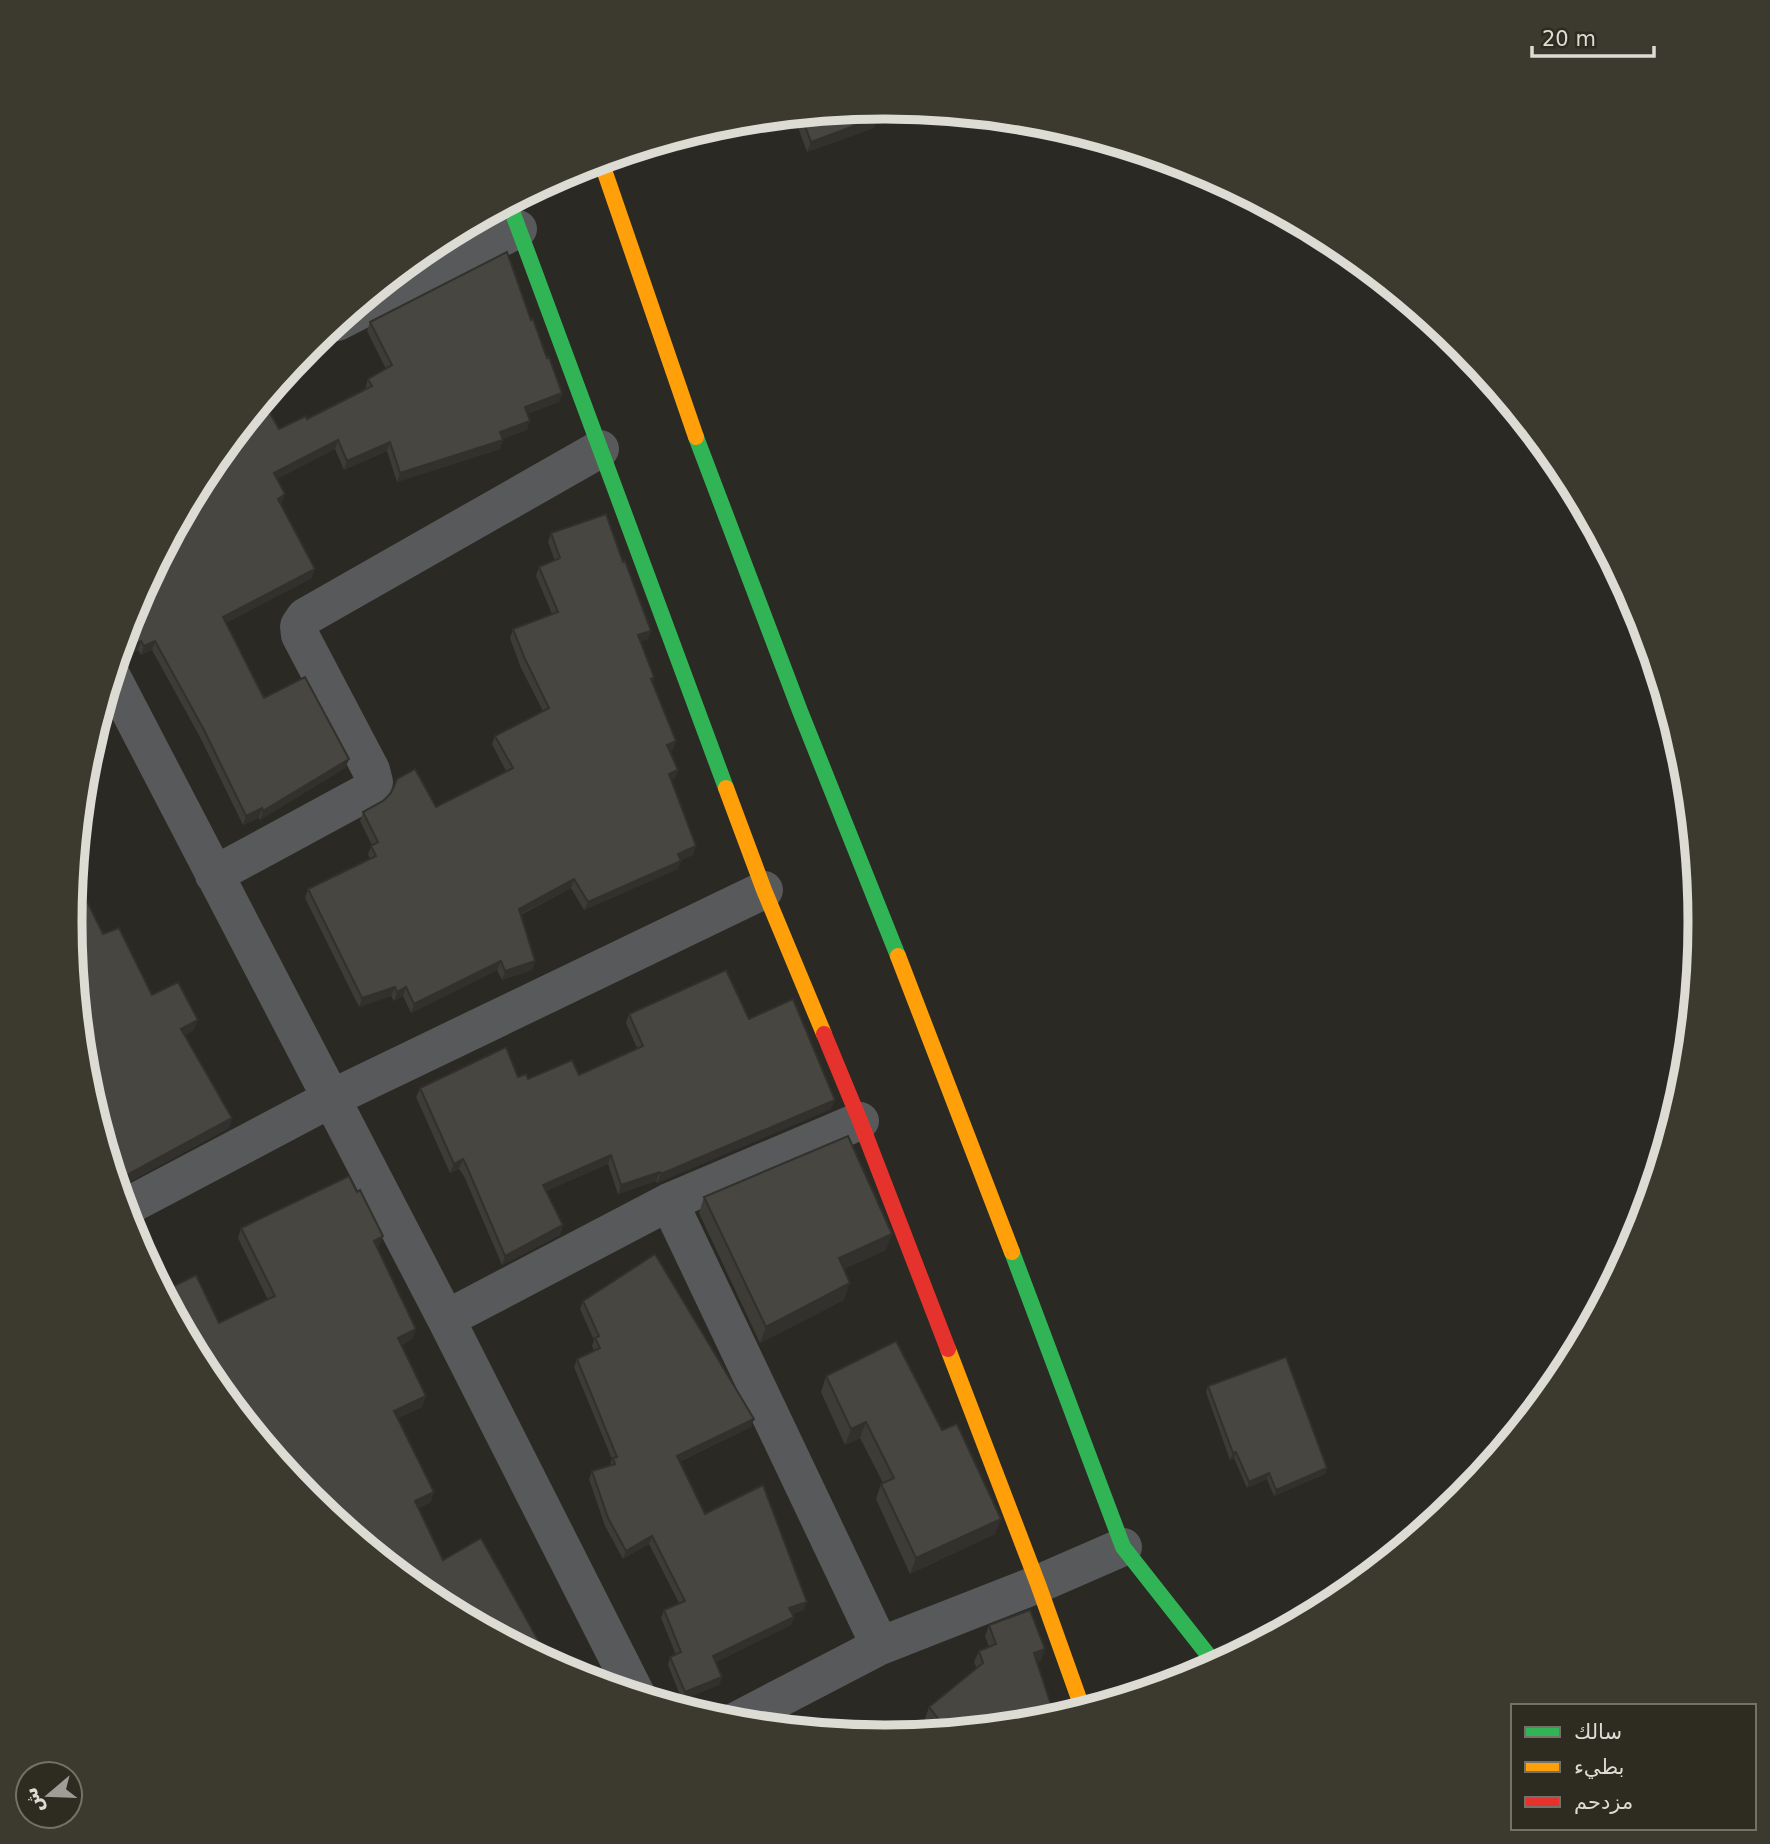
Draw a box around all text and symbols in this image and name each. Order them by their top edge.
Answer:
scale bar [1532,14,1654,58]
text: 20 m [1542,27,1596,51]
legend [1511,1704,1756,1830]
text: سالك [1574,1720,1622,1744]
text: بطيء [1574,1755,1624,1779]
north arrow [14,1760,84,1830]
text: ش [18,1784,49,1817]
text: مزدحم [1574,1790,1633,1815]

